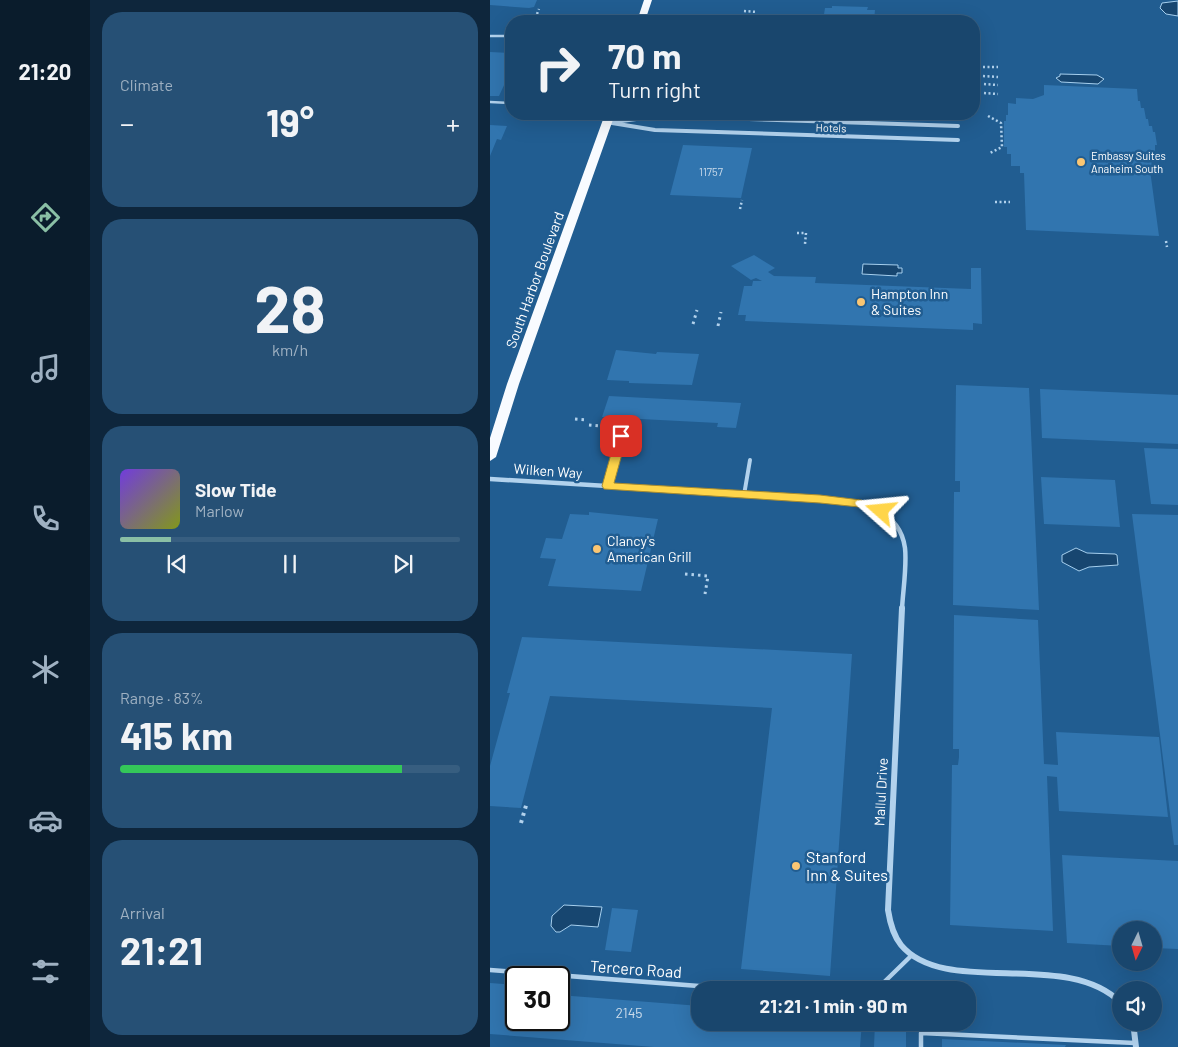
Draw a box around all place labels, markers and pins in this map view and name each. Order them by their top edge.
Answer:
place label: Embassy Suites Anaheim South [1091,149,1166,175]
marker: Embassy Suites Anaheim South [1075,156,1087,168]
place label: Hampton Inn & Suites [871,285,948,318]
marker: Hampton Inn & Suites [855,296,867,308]
pin [600,415,642,457]
place label: Clancy's American Grill [607,532,692,565]
marker: Clancy's American Grill [591,543,603,555]
place label: Stanford Inn & Suites [806,847,888,884]
marker: Stanford Inn & Suites [790,860,802,872]

